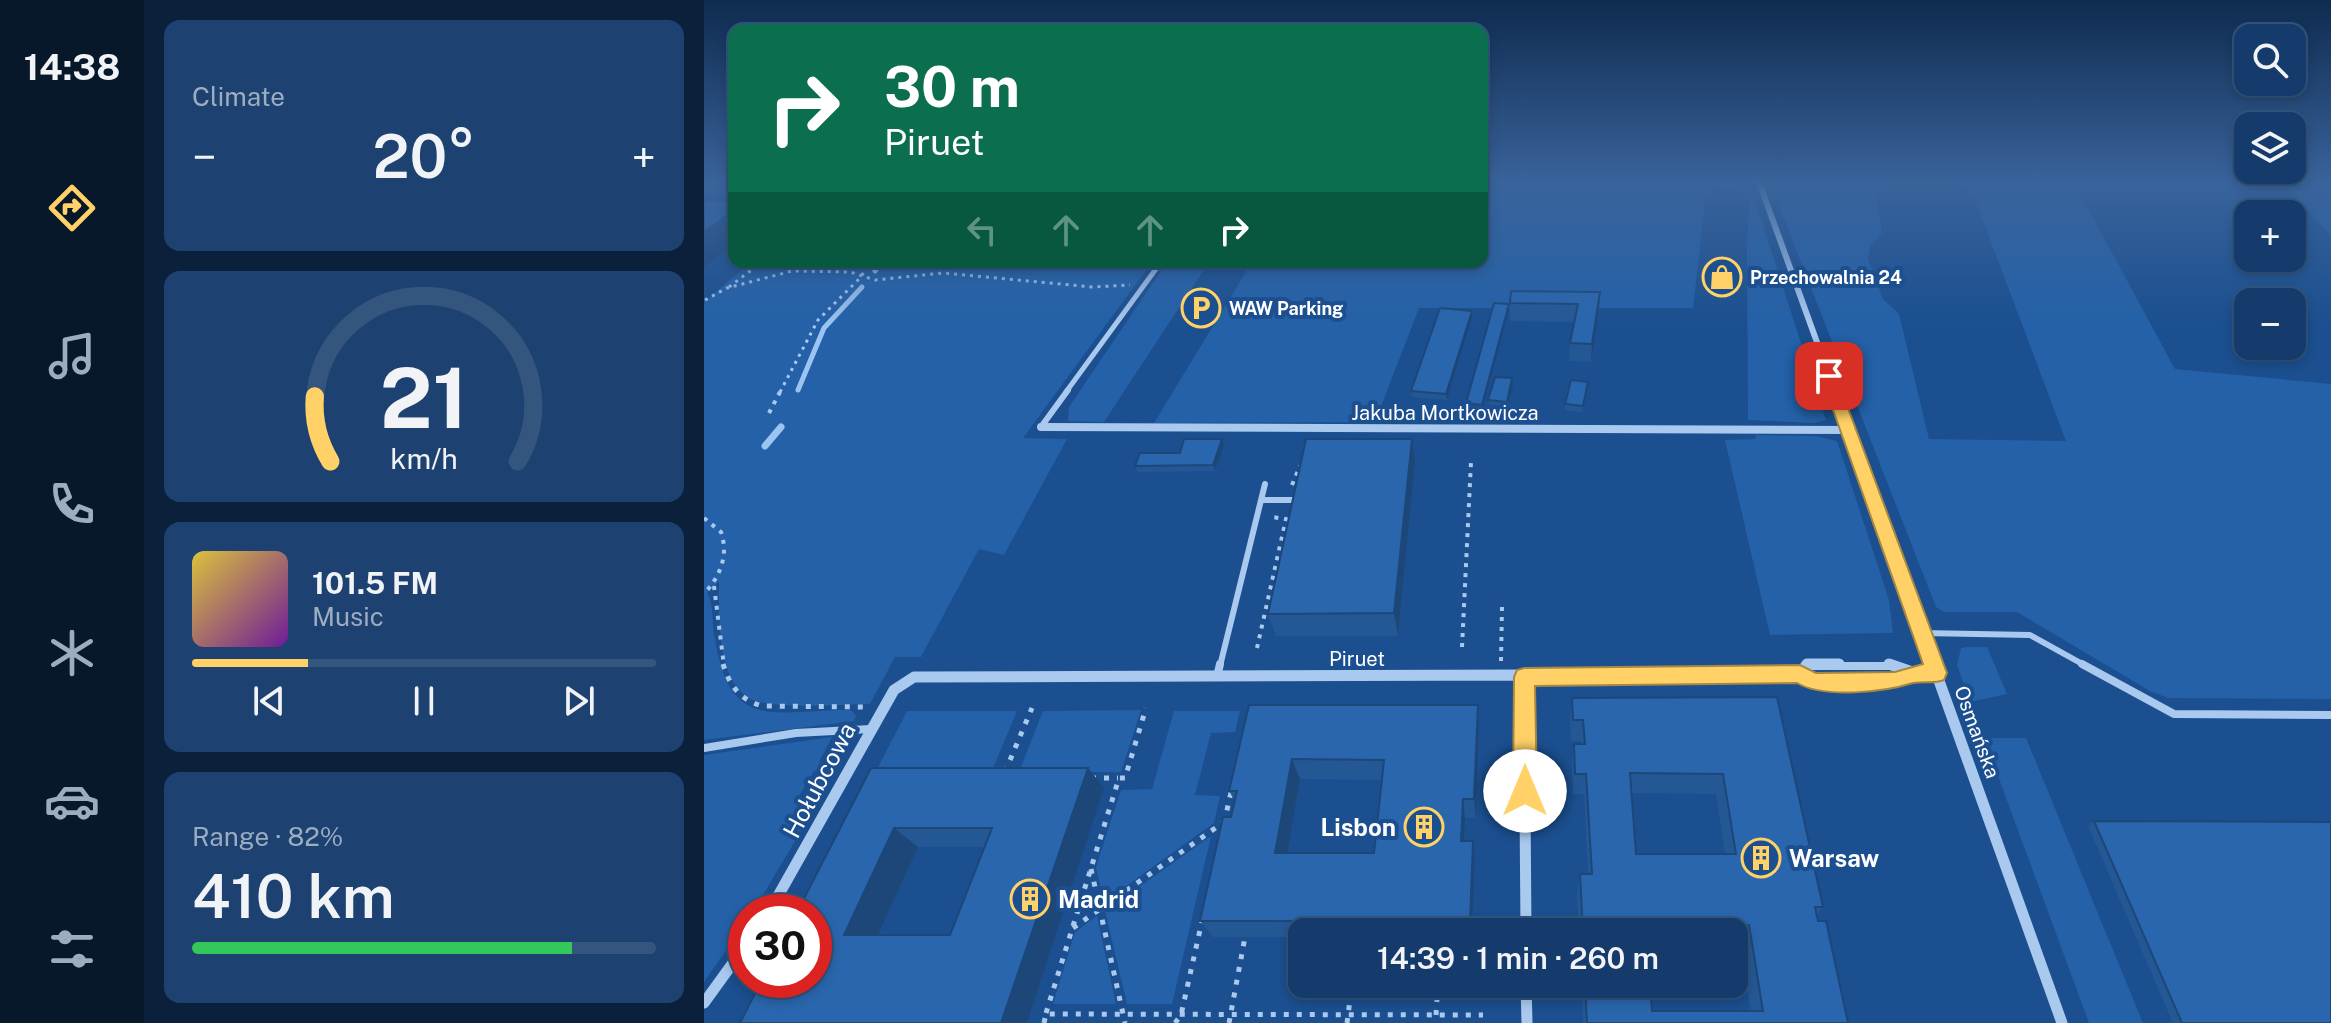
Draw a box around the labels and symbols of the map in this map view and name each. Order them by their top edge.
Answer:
shop icon: Przechowalnia 24 [1701,256,1743,298]
place label: Przechowalnia 24 [1750,267,1902,288]
parking icon: WAW Parking [1180,287,1222,329]
place label: WAW Parking [1229,298,1343,319]
pin [1795,342,1863,410]
street label: Jakuba Mortkowicza [1351,401,1539,425]
street label: Piruet [1329,647,1385,671]
street label: Osmańska [1949,683,2005,781]
street label: Hołubcowa [777,718,861,842]
position arrow [1483,749,1567,833]
building icon: Lisbon [1403,806,1445,848]
place label: Lisbon [1320,813,1396,841]
building icon: Warsaw [1740,837,1782,879]
place label: Warsaw [1789,844,1879,872]
building icon: Madrid [1009,878,1051,920]
place label: Madrid [1058,885,1139,913]
speed limit sign: 30 [728,894,832,998]

